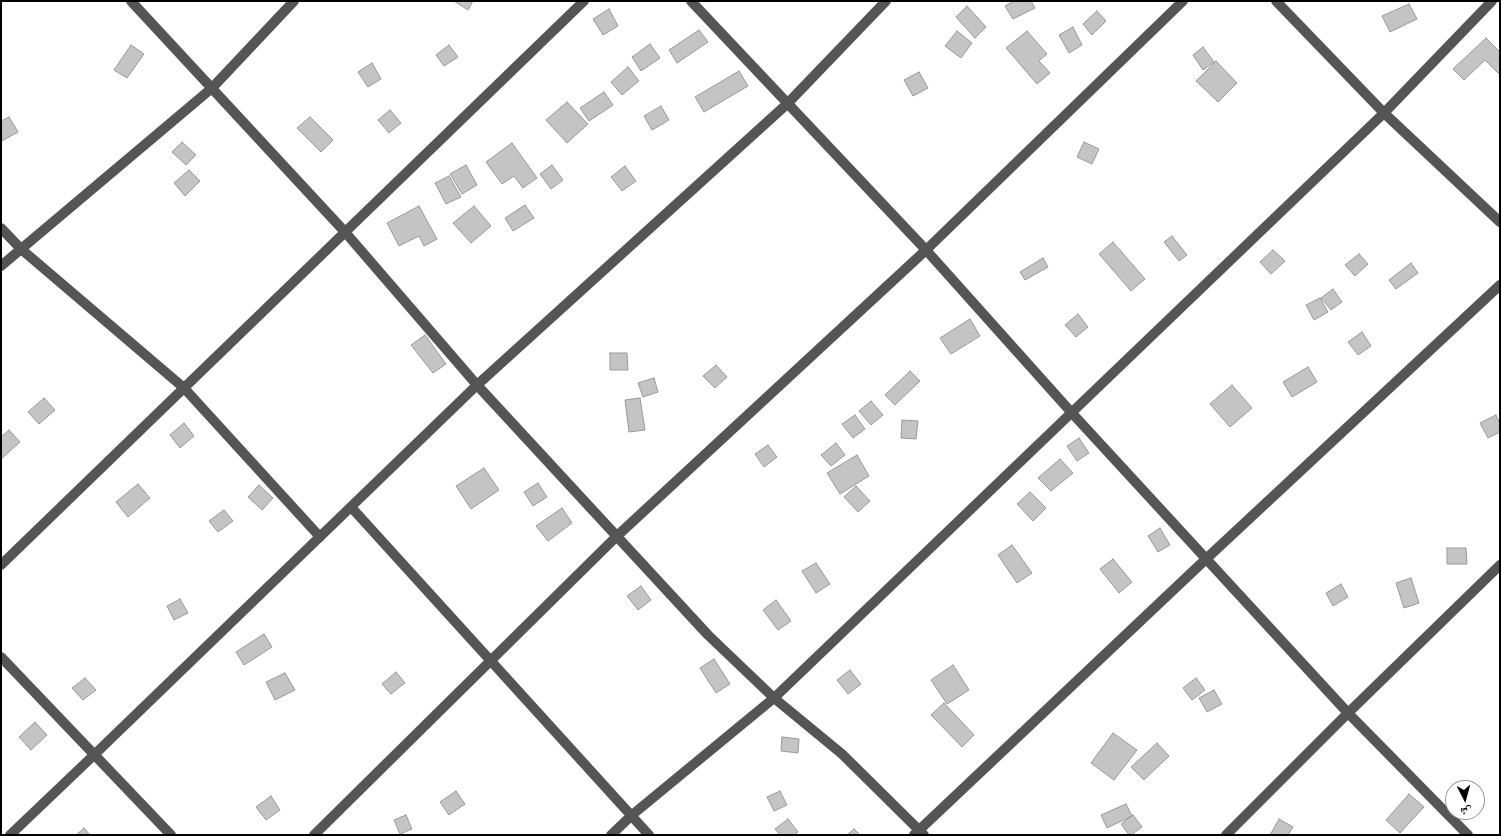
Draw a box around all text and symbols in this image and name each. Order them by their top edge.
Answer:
north arrow [1445,780,1485,820]
text: ش [1460,804,1473,819]

